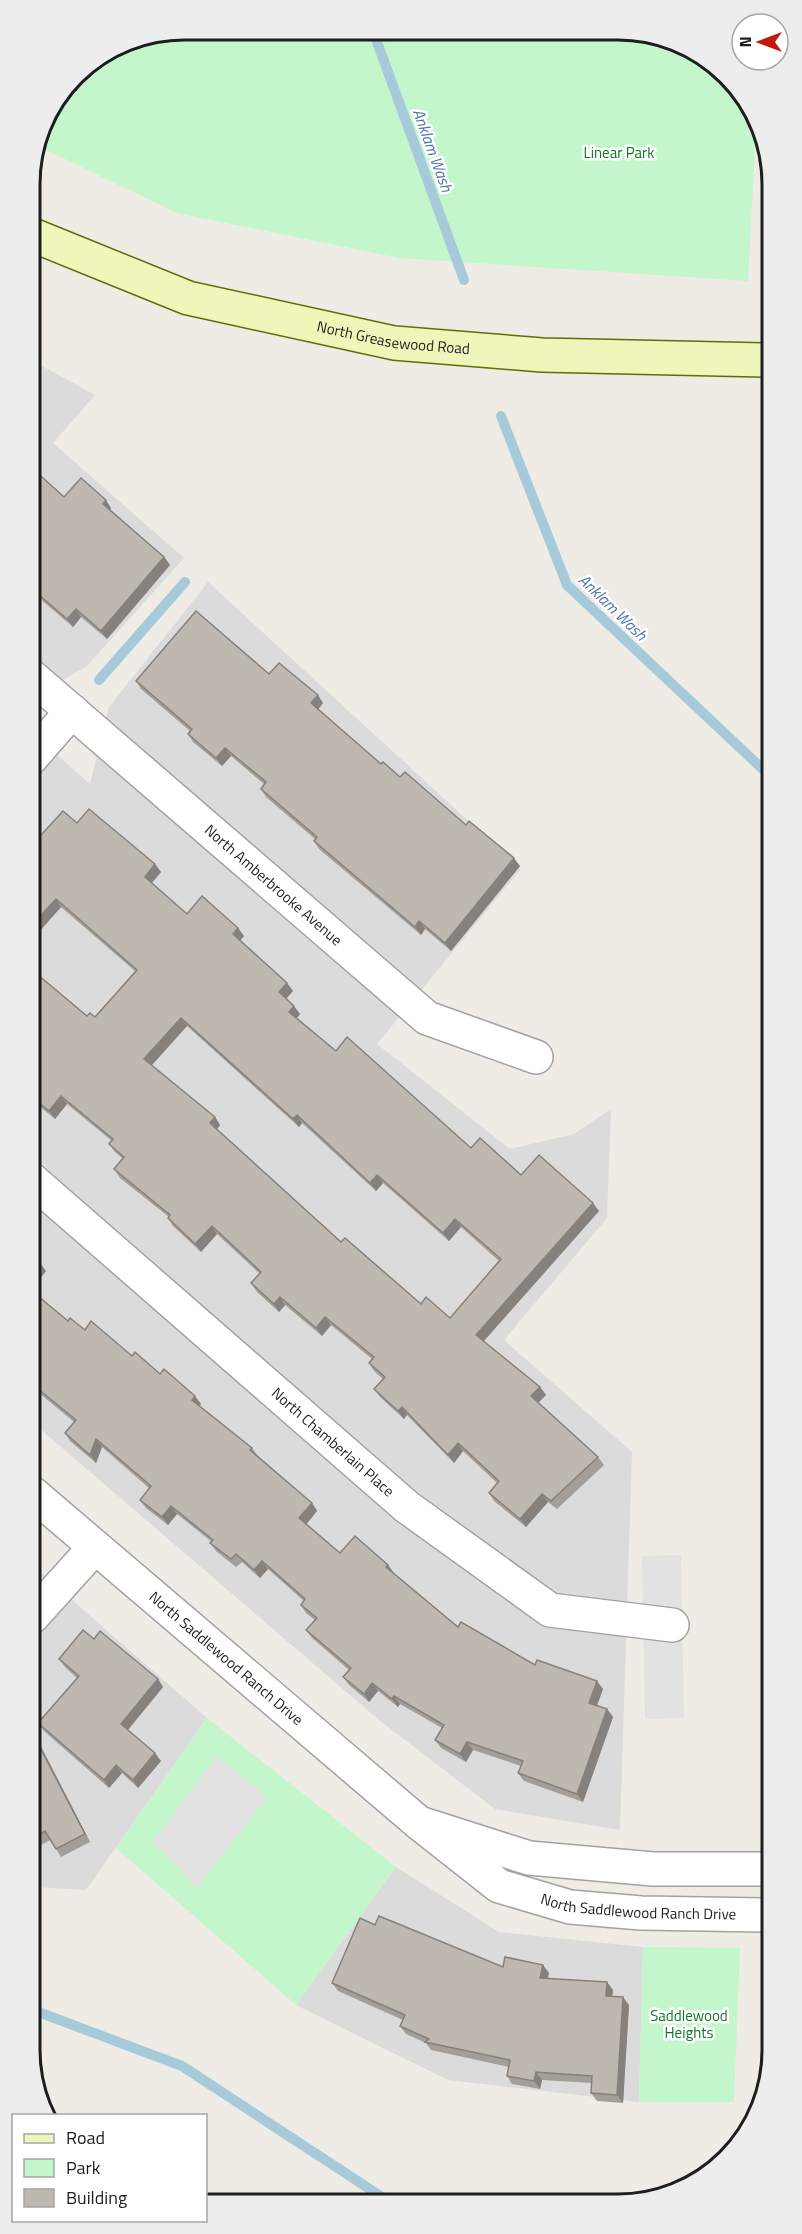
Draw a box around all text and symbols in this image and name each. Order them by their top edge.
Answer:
north arrow [730,12,790,72]
text: N [733,36,757,48]
water label: Anklam Wash [407,105,460,196]
park label: Linear Park [584,141,654,164]
street label: North Greasewood Road [315,314,471,360]
water label: Anklam Wash [573,568,653,647]
street label: North Amberbrooke Avenue [200,819,347,951]
street label: North Chamberlain Place [267,1382,400,1502]
street label: North Saddlewood Ranch Drive [144,1586,309,1731]
street label: North Saddlewood Ranch Drive [538,1887,736,1925]
park label: Saddlewood Heights [650,2004,728,2044]
legend [12,2114,207,2222]
text: Road [66,2124,105,2151]
text: Park [66,2154,101,2181]
text: Building [66,2184,127,2211]

